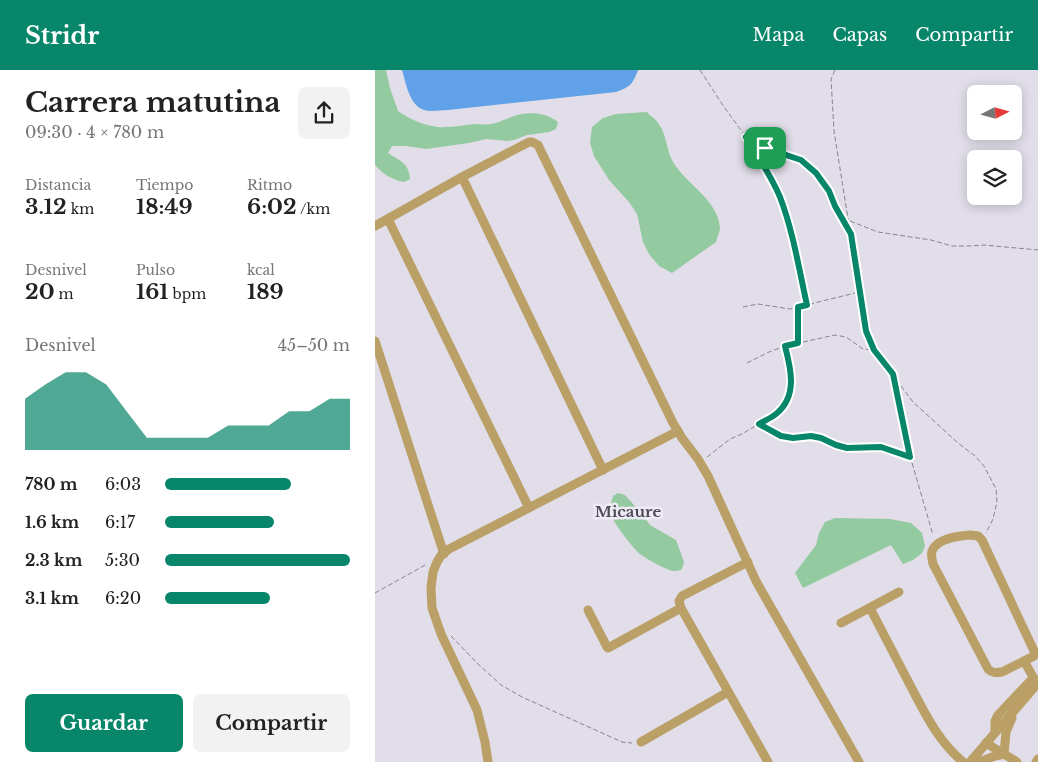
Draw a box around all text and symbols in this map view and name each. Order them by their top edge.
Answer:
text: Stridr [25,21,99,50]
text: Mapa [753,24,804,46]
text: Capas [832,24,887,46]
text: Compartir [915,24,1013,46]
text: Carrera matutina [25,85,281,120]
north arrow [967,85,1023,140]
map controls [967,85,1022,205]
button: share [298,87,350,139]
text: 09:30 · 4 × 780 m [25,122,164,142]
pin [744,127,786,169]
icon: arrive [751,134,779,162]
button: layers [967,150,1022,205]
text: Distancia [25,176,91,194]
text: Tiempo [136,176,193,194]
text: Ritmo [247,176,292,194]
text: 3.12 [25,194,67,220]
text: 18:49 [136,194,193,220]
text: 6:02 [247,194,297,220]
text: km [67,200,94,218]
text: /km [297,200,330,218]
text: Desnivel [25,261,87,279]
text: Pulso [136,261,175,279]
text: kcal [247,261,275,279]
text: 20 [25,279,55,305]
text: 161 [136,279,168,305]
text: 189 [247,279,284,305]
text: m [55,285,74,303]
text: bpm [168,285,206,303]
text: Desnivel [25,335,96,355]
text: 45–50 m [278,335,350,355]
text: 780 m [25,474,77,494]
text: 6:03 [105,474,141,494]
district label: Micaure [595,502,661,521]
text: 1.6 km [25,512,79,532]
text: 6:17 [105,512,135,532]
text: 2.3 km [25,550,82,570]
text: 5:30 [105,550,140,570]
text: 3.1 km [25,588,79,608]
text: 6:20 [105,588,141,608]
button: Guardar [25,694,183,752]
button: Compartir [193,694,350,752]

